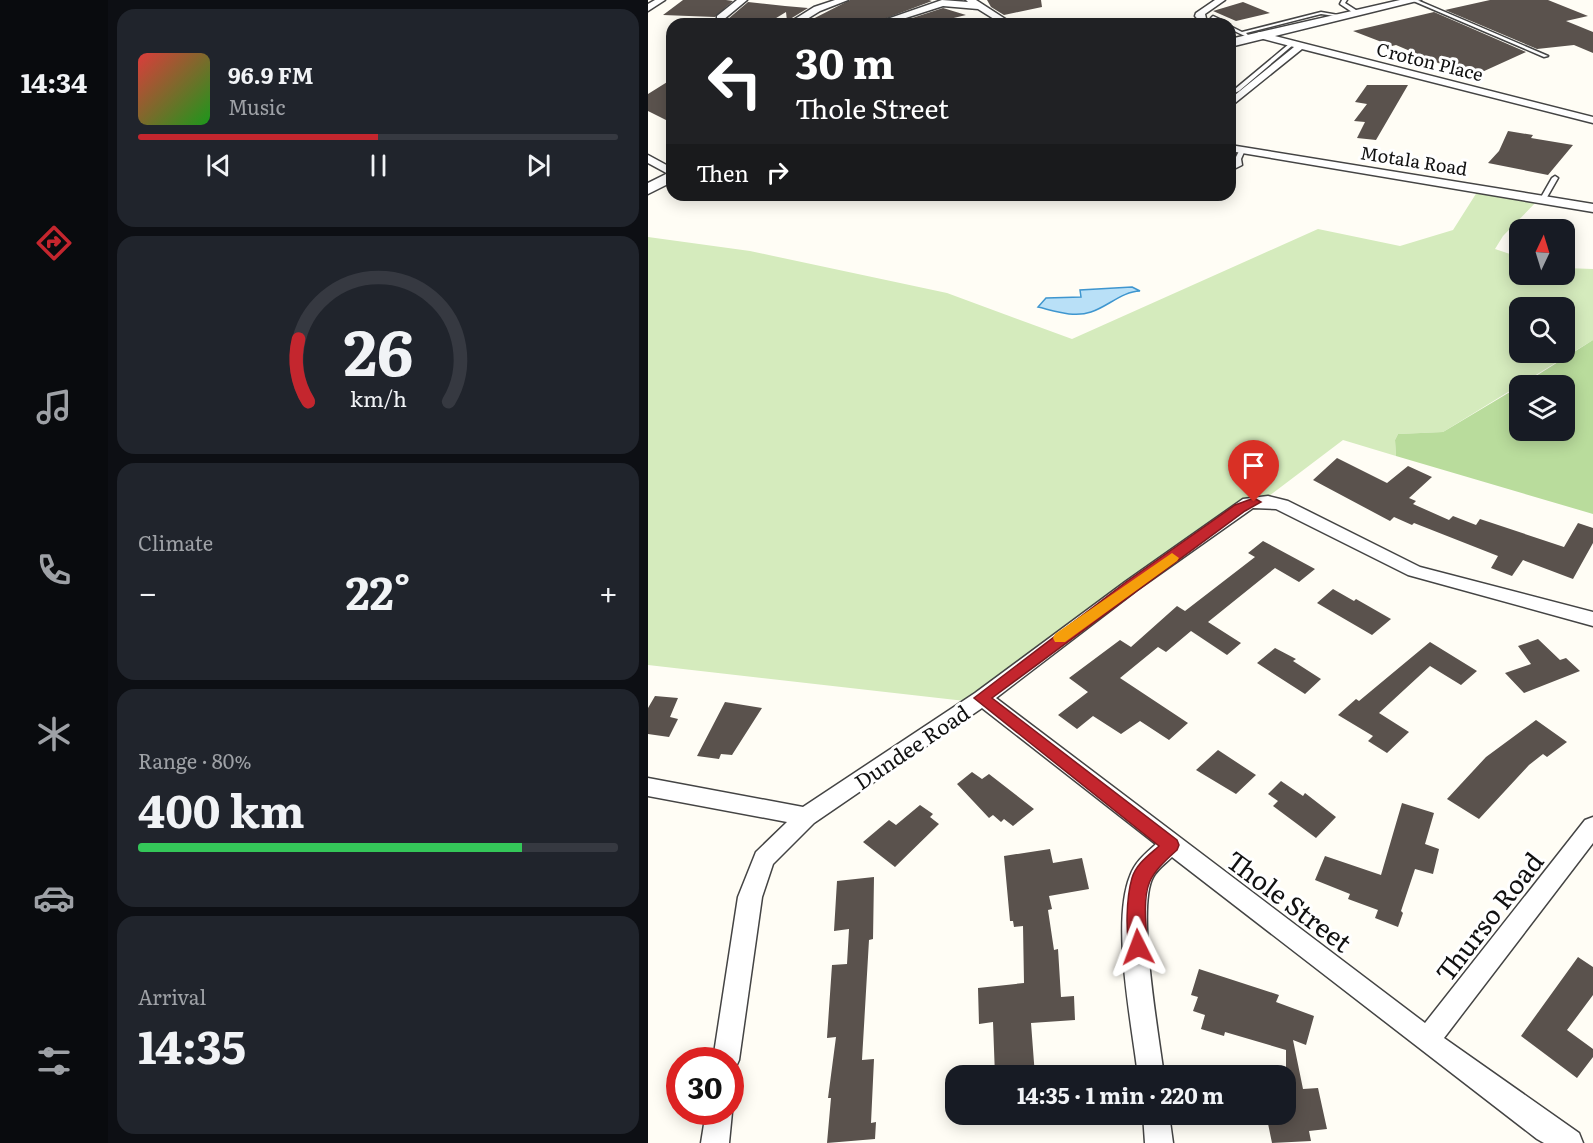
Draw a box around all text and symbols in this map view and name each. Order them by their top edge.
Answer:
text: 30 m [795,30,895,92]
street label: Croton Place [1374,35,1486,87]
icon: left [696,42,774,120]
text: 96.9 FM [228,58,313,91]
text: 14:34 [21,61,87,101]
text: Thole Street [795,87,949,127]
text: Music [228,91,285,121]
street label: Motala Road [1359,138,1469,182]
icon: previous [202,149,235,182]
icon: pause [362,149,395,182]
icon: next [522,149,555,182]
text: Then [696,156,749,189]
icon: right [761,156,794,189]
north arrow [1509,219,1575,285]
map controls [1509,219,1575,441]
icon: directions [33,222,75,264]
button: search [1509,297,1575,363]
text: 26 [343,303,413,395]
button: layers [1509,375,1575,441]
text: km/h [349,382,407,414]
icon: music [33,386,75,428]
pin [1228,440,1279,502]
icon: arrive [1237,449,1270,482]
text: Climate [138,527,213,557]
icon: phone [33,549,75,591]
text: 22° [345,557,411,624]
text: − [138,566,157,615]
text: + [599,566,618,615]
street label: Dundee Road [847,696,975,796]
icon: climate [33,713,75,755]
text: Range · 80% [138,745,251,775]
text: 400 km [138,775,305,842]
street label: Thole Street [1219,840,1361,960]
street label: Thurso Road [1425,843,1551,989]
icon: car [33,877,75,919]
position arrow [1106,915,1170,979]
text: Arrival [138,981,206,1011]
text: 14:35 [138,1011,246,1078]
icon: filters [33,1040,75,1082]
speed limit sign: 30 [666,1047,744,1125]
text: 14:35 · 1 min · 220 m [1017,1078,1224,1111]

